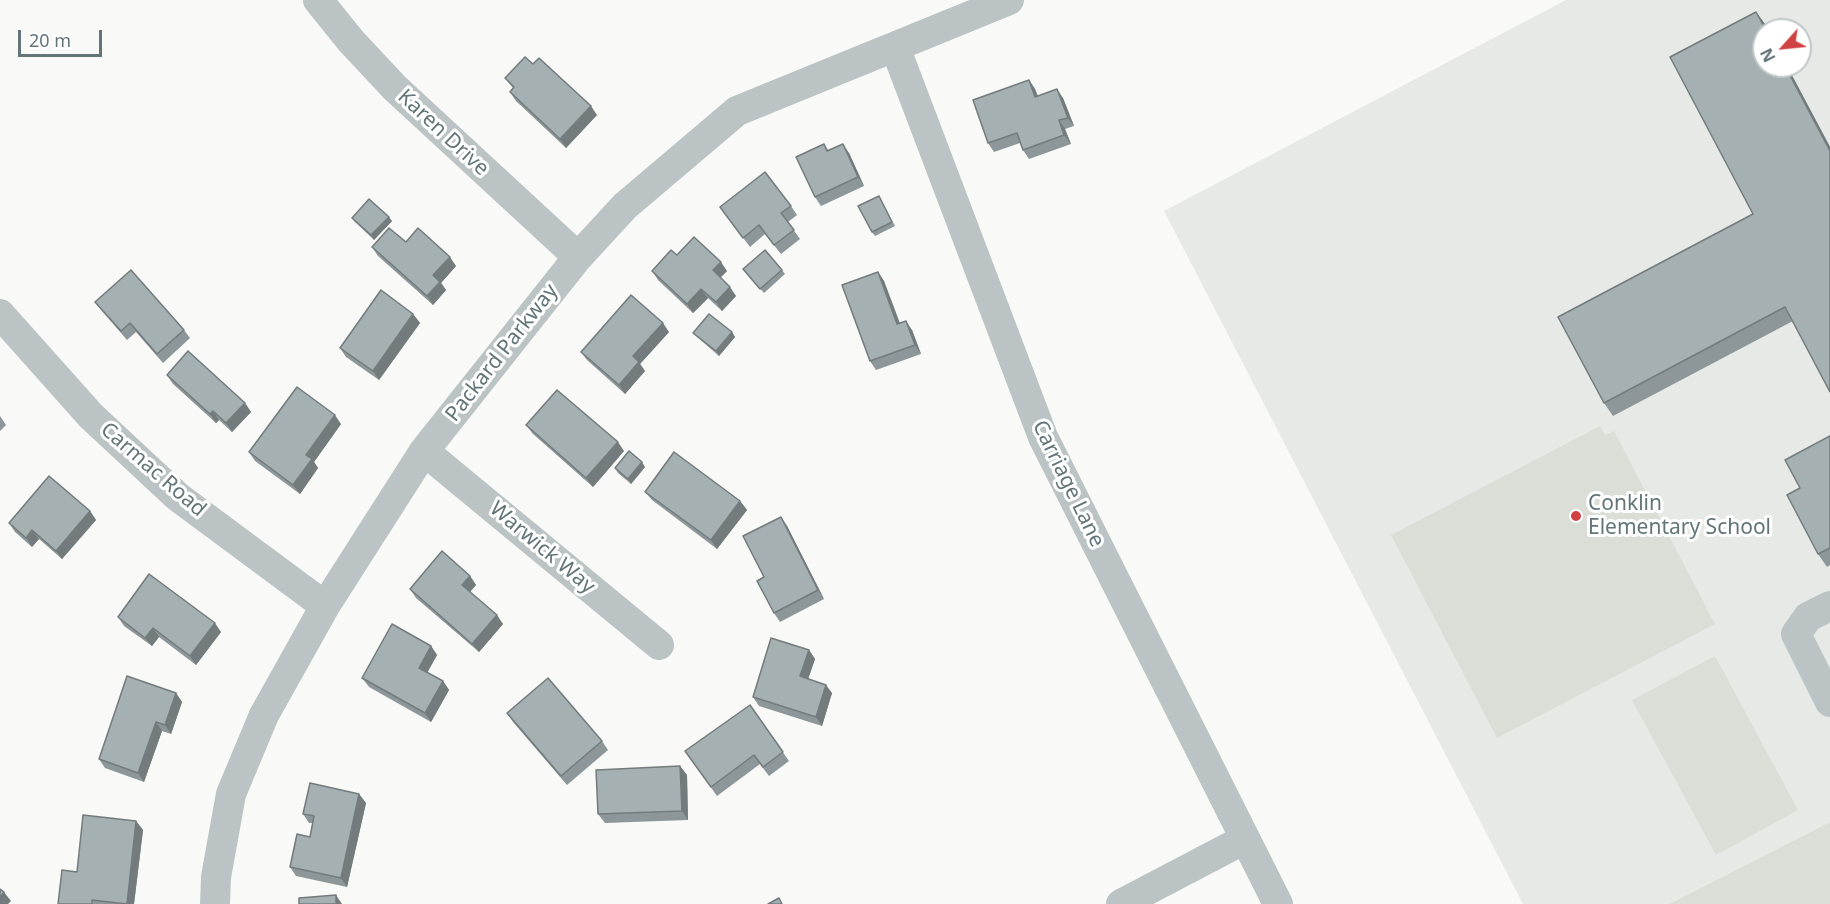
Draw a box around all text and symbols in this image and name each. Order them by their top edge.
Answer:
scale bar [21,18,105,56]
north arrow [1752,18,1812,78]
text: 20 m [29,28,71,52]
text: N [1755,44,1781,66]
street label: Karen Drive [392,84,494,182]
street label: Packard Parkway [440,279,564,427]
street label: Carmac Road [95,417,211,523]
street label: Carriage Lane [1027,417,1109,551]
place label: Conklin Elementary School [1588,491,1771,541]
street label: Warwick Way [484,497,600,599]
marker: Conklin Elementary School [1569,509,1583,523]

